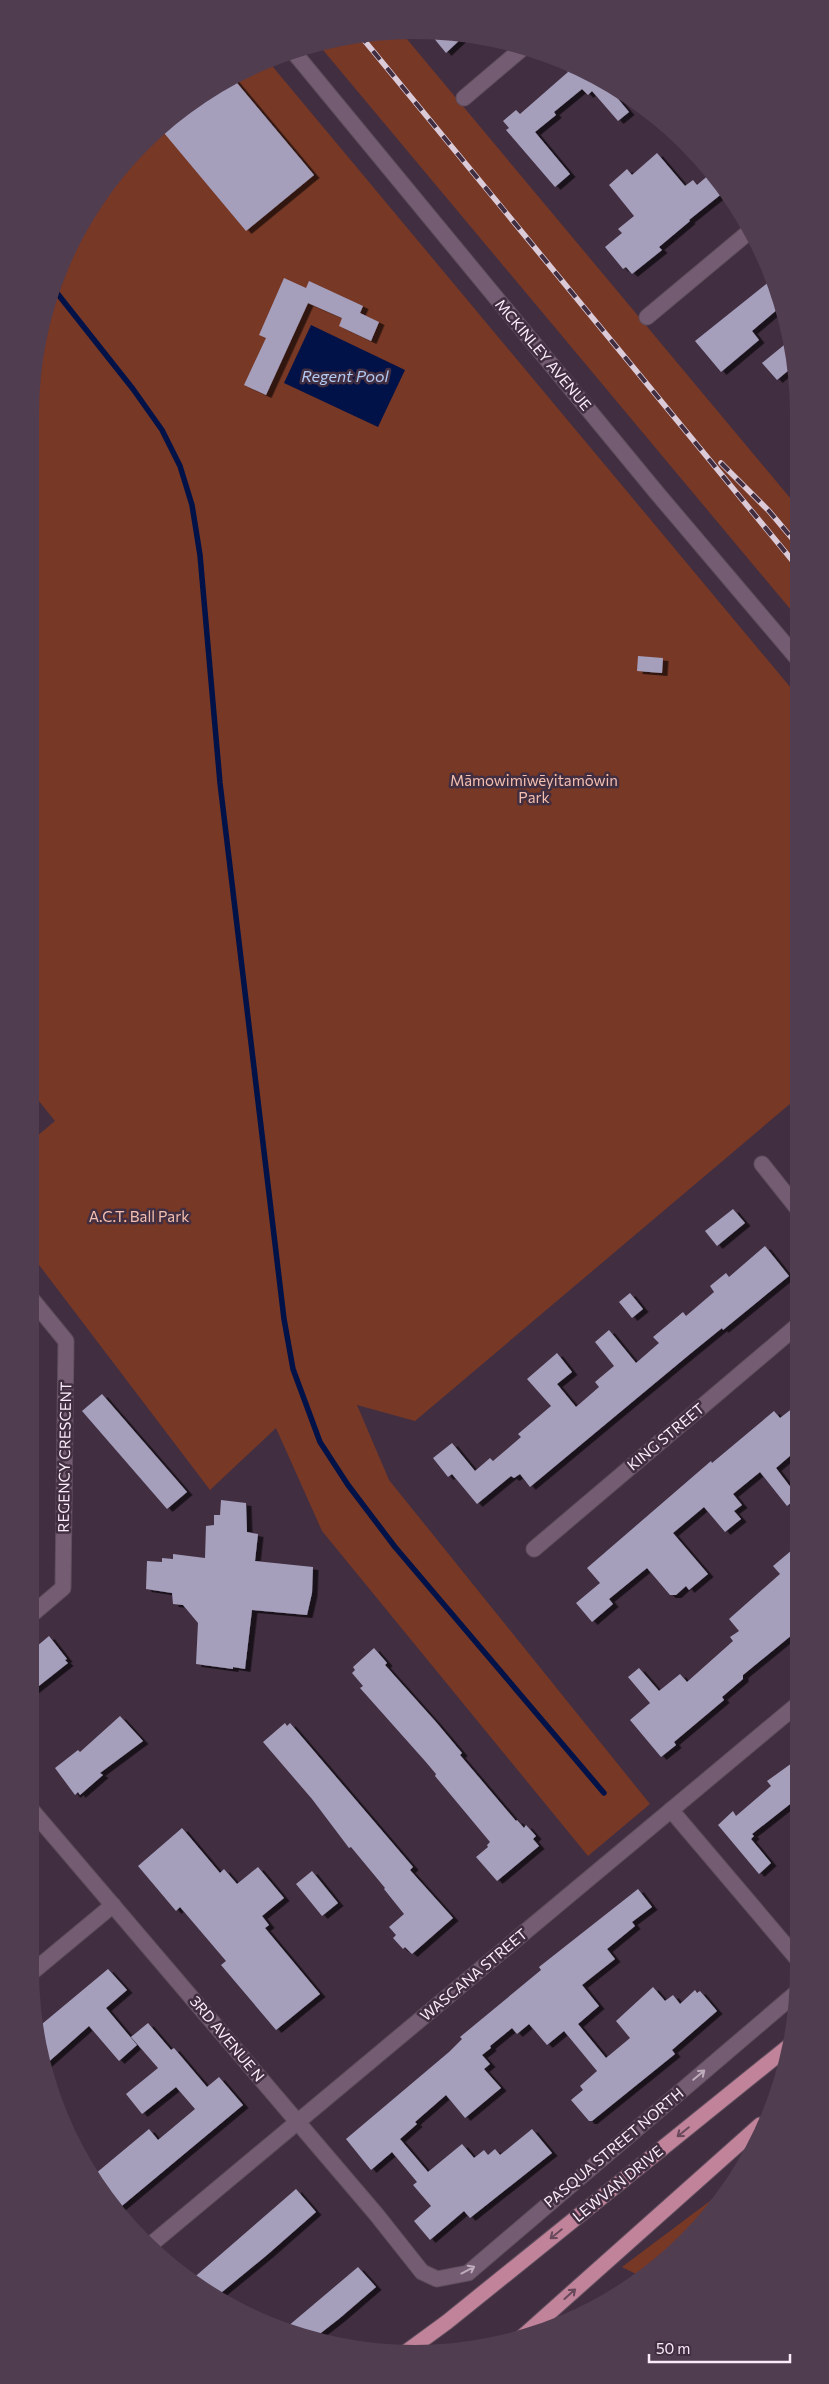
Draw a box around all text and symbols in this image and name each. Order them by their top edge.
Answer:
street label: MCKINLEY AVENUE [492,295,596,414]
water label: Regent Pool [301,366,390,385]
park label: Māmowimīwēyitamōwin Park [450,771,618,806]
park label: A.C.T. Ball Park [89,1207,189,1225]
street label: REGENCY CRESCENT [54,1381,74,1533]
street label: KING STREET [623,1399,708,1474]
street label: WASCANA STREET [416,1924,531,2024]
street label: 3RD AVENUE N [187,1992,269,2085]
one-way arrow [693,2070,706,2081]
street label: PASQUA STREET NORTH [540,2084,687,2211]
one-way arrow [677,2127,690,2138]
street label: LEWVAN DRIVE [569,2141,666,2225]
one-way arrow [550,2229,563,2240]
one-way arrow [461,2265,476,2275]
one-way arrow [563,2288,576,2300]
scale bar [649,2332,790,2364]
text: 50 m [656,2339,690,2357]

